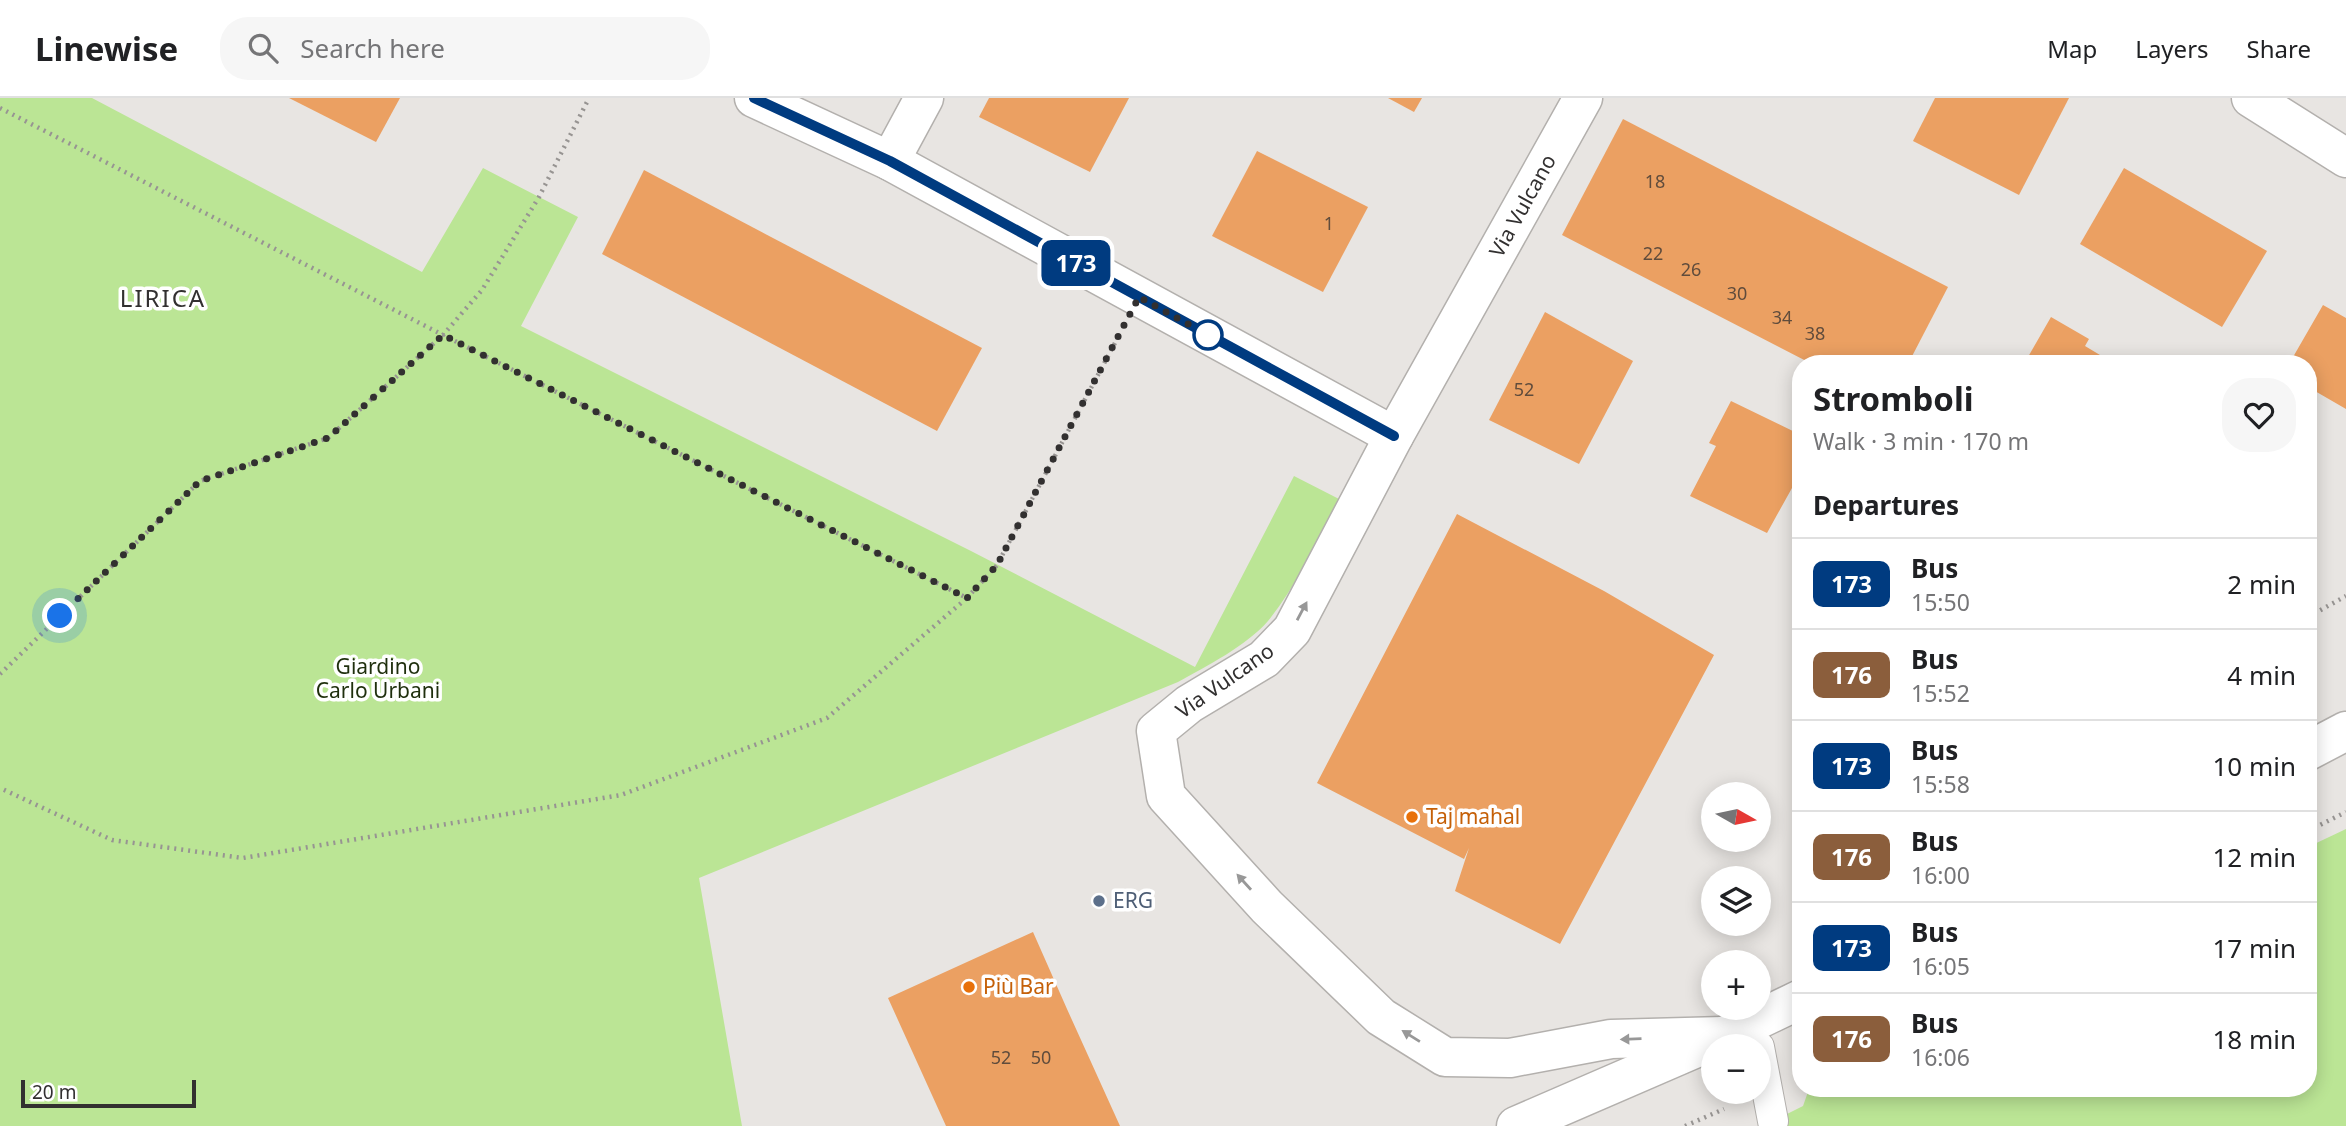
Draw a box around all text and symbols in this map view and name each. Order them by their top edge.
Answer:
search box [220,17,710,80]
text: Linewise [35,26,178,71]
icon: search [244,29,282,67]
text: Search here [300,30,445,66]
text: Map [2047,32,2097,65]
text: Layers [2135,32,2209,65]
text: Share [2247,32,2311,65]
street label: Via Vulcano [1482,149,1562,262]
house number: 18 [1645,169,1665,193]
house number: 1 [1324,211,1334,235]
line badge: 173 [1036,240,1116,286]
house number: 22 [1643,241,1663,265]
text: 173 [1055,246,1097,279]
house number: 26 [1681,257,1701,281]
district label: LIRICA [120,281,206,314]
house number: 30 [1727,281,1747,305]
house number: 34 [1772,305,1792,329]
unlabelled marker [1193,320,1223,350]
house number: 38 [1805,321,1825,345]
text: Stromboli [1813,376,1974,421]
house number: 52 [1514,377,1534,401]
button: heart [2222,378,2296,452]
text: Walk · 3 min · 170 m [1813,425,2029,457]
text: Departures [1813,487,1959,523]
text: Bus [1911,550,1958,586]
text: 2 min [2227,566,2296,602]
text: 173 [1831,567,1872,600]
text: 15:50 [1911,586,1970,618]
your location [42,598,77,633]
one-way arrow [1296,601,1308,621]
street label: Via Vulcano [1170,636,1279,724]
text: Bus [1911,641,1958,677]
park label: Giardino Carlo Urbani [316,652,440,704]
text: 4 min [2227,657,2296,693]
text: 176 [1831,658,1872,691]
text: 15:52 [1911,677,1970,709]
text: Bus [1911,732,1958,768]
text: 10 min [2212,748,2296,784]
text: 173 [1831,749,1872,782]
text: 15:58 [1911,768,1970,800]
north arrow [1701,782,1771,852]
map controls [1701,782,1771,1104]
place label: Taj mahal [1426,802,1520,830]
marker: Taj mahal [1404,809,1420,825]
text: Bus [1911,823,1958,859]
text: 12 min [2212,839,2296,875]
text: 176 [1831,840,1872,873]
text: 16:00 [1911,859,1970,891]
button: layers [1701,866,1771,936]
one-way arrow [1236,873,1252,891]
place label: ERG [1113,886,1153,914]
marker: ERG [1091,893,1107,909]
text: Bus [1911,914,1958,950]
text: 17 min [2212,930,2296,966]
text: 173 [1831,931,1872,964]
button: + [1701,950,1771,1020]
text: 16:05 [1911,950,1970,982]
place label: Più Bar [983,972,1054,1000]
marker: Più Bar [961,979,977,995]
text: Bus [1911,1005,1958,1041]
text: 18 min [2212,1021,2296,1057]
text: 176 [1831,1022,1872,1055]
one-way arrow [1402,1029,1421,1042]
one-way arrow [1620,1033,1642,1044]
button: − [1701,1034,1771,1104]
text: 16:06 [1911,1041,1970,1073]
house number: 52 [991,1045,1011,1069]
house number: 50 [1031,1045,1051,1069]
scale bar [21,1077,196,1109]
text: 20 m [32,1079,76,1105]

